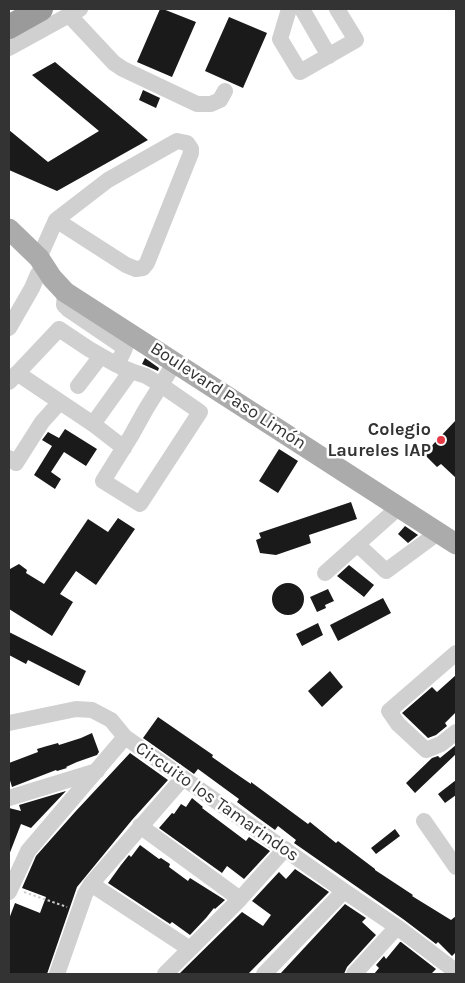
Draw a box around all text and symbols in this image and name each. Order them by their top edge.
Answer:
street label: Boulevard Paso Limón [146,338,310,454]
place label: Colegio Laureles IAP [327,419,431,462]
marker: Colegio Laureles IAP [435,434,447,446]
street label: Circuito los Tamarindos [131,737,303,867]

